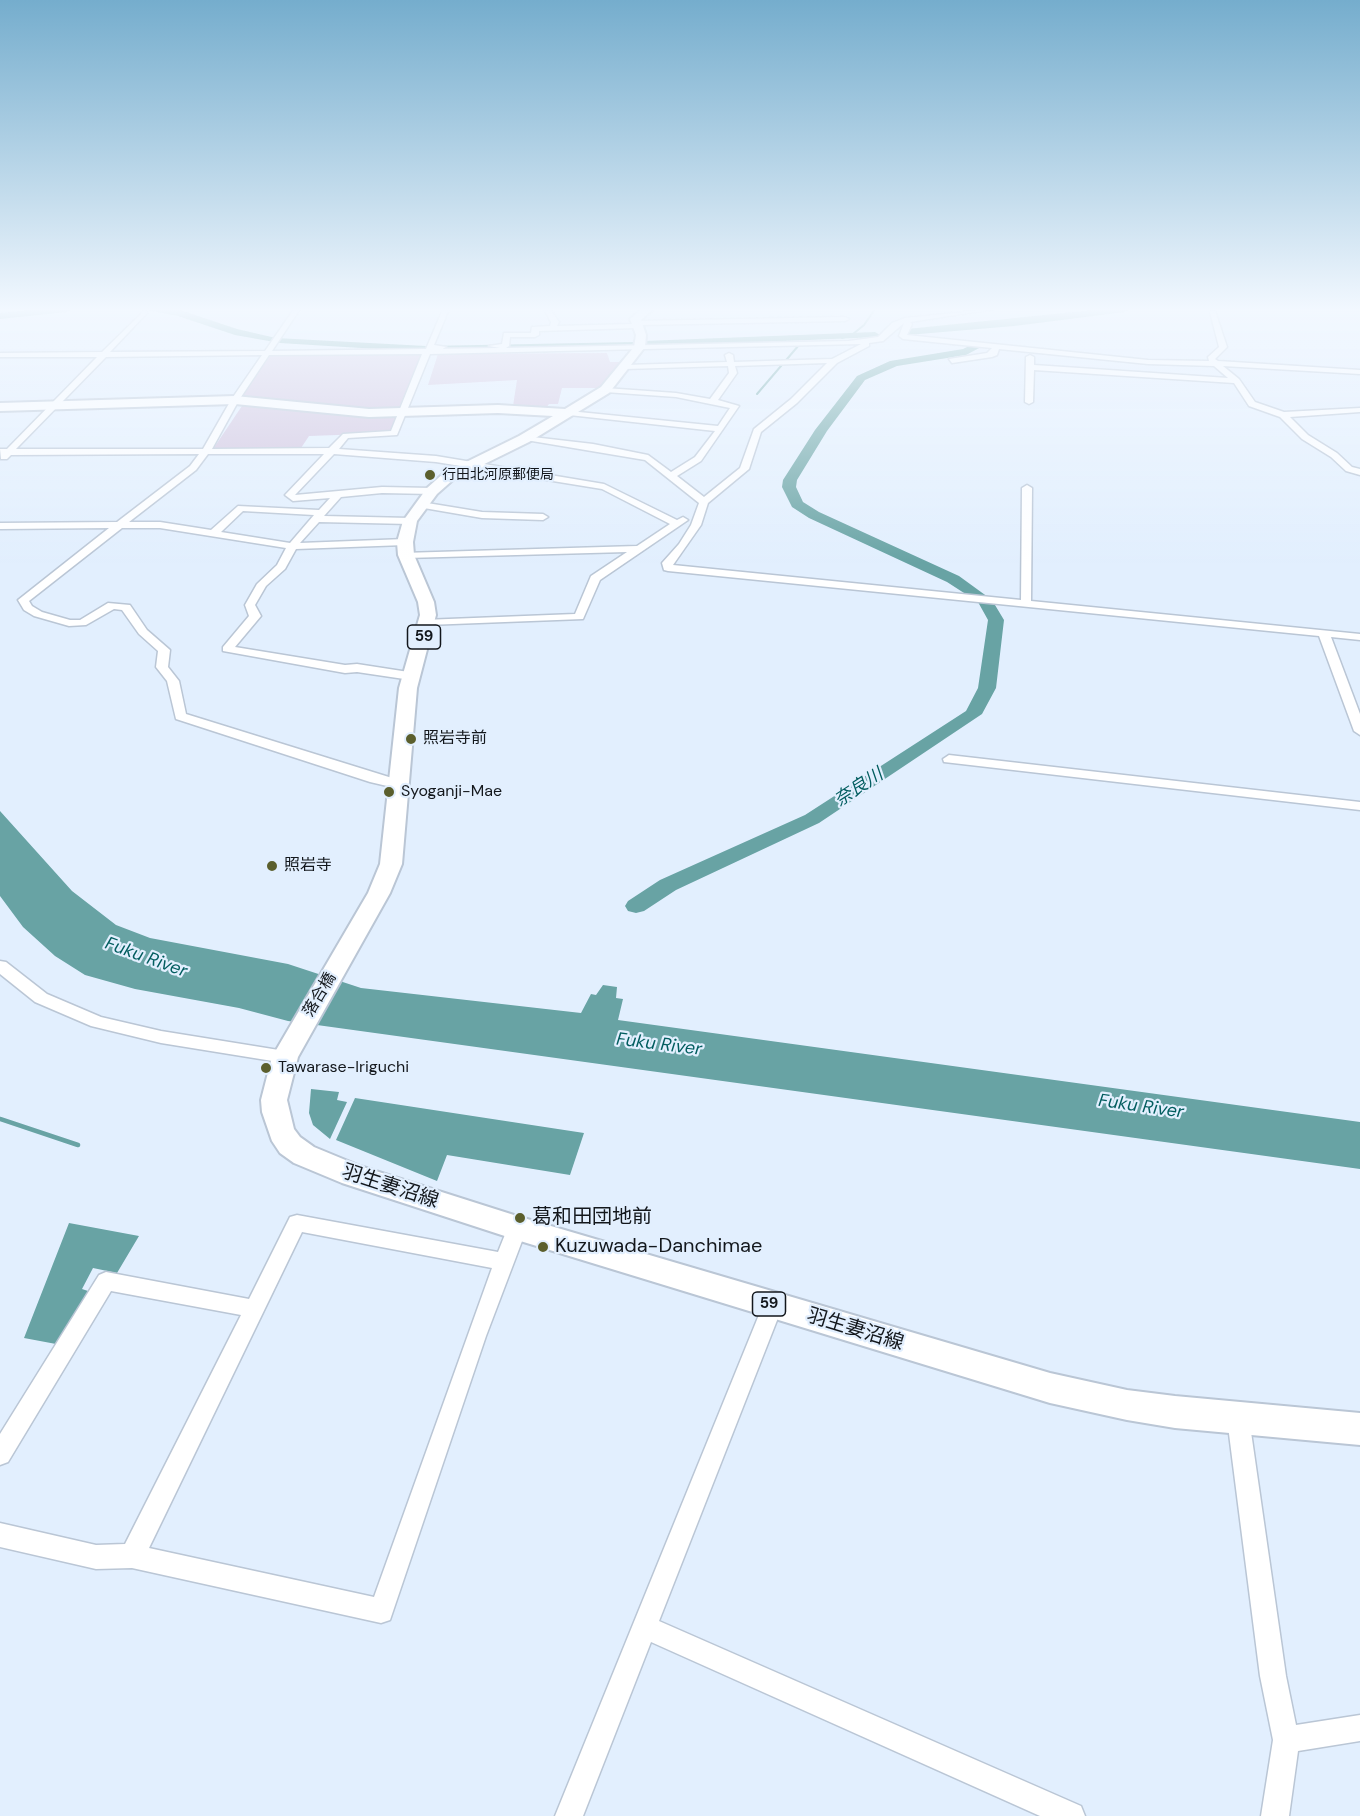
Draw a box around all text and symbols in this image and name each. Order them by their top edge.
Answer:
place label: 行田北河原郵便局 [442,467,554,483]
marker: 行田北河原郵便局 [423,468,437,482]
road number: 59 [408,625,440,649]
place label: 照岩寺前 [423,729,487,749]
marker: 照岩寺前 [404,732,418,746]
water label: 奈良川 [830,764,888,812]
place label: Syoganji-Mae [401,782,502,802]
marker: Syoganji-Mae [382,785,396,799]
place label: 照岩寺 [284,856,332,876]
marker: 照岩寺 [265,859,279,873]
water label: Fuku River [102,933,190,983]
street label: 落合橋 [299,969,341,1021]
water label: Fuku River [615,1029,703,1061]
place label: Tawarase-Iriguchi [278,1058,409,1078]
marker: Tawarase-Iriguchi [259,1061,273,1075]
water label: Fuku River [1097,1090,1185,1124]
street label: 羽生妻沼線 [339,1160,441,1214]
place label: 葛和田団地前 [532,1206,652,1230]
marker: 葛和田団地前 [513,1211,527,1225]
place label: Kuzuwada-Danchimae [555,1235,762,1259]
marker: Kuzuwada-Danchimae [536,1240,550,1254]
road number: 59 [752,1292,786,1316]
street label: 羽生妻沼線 [804,1304,906,1356]

